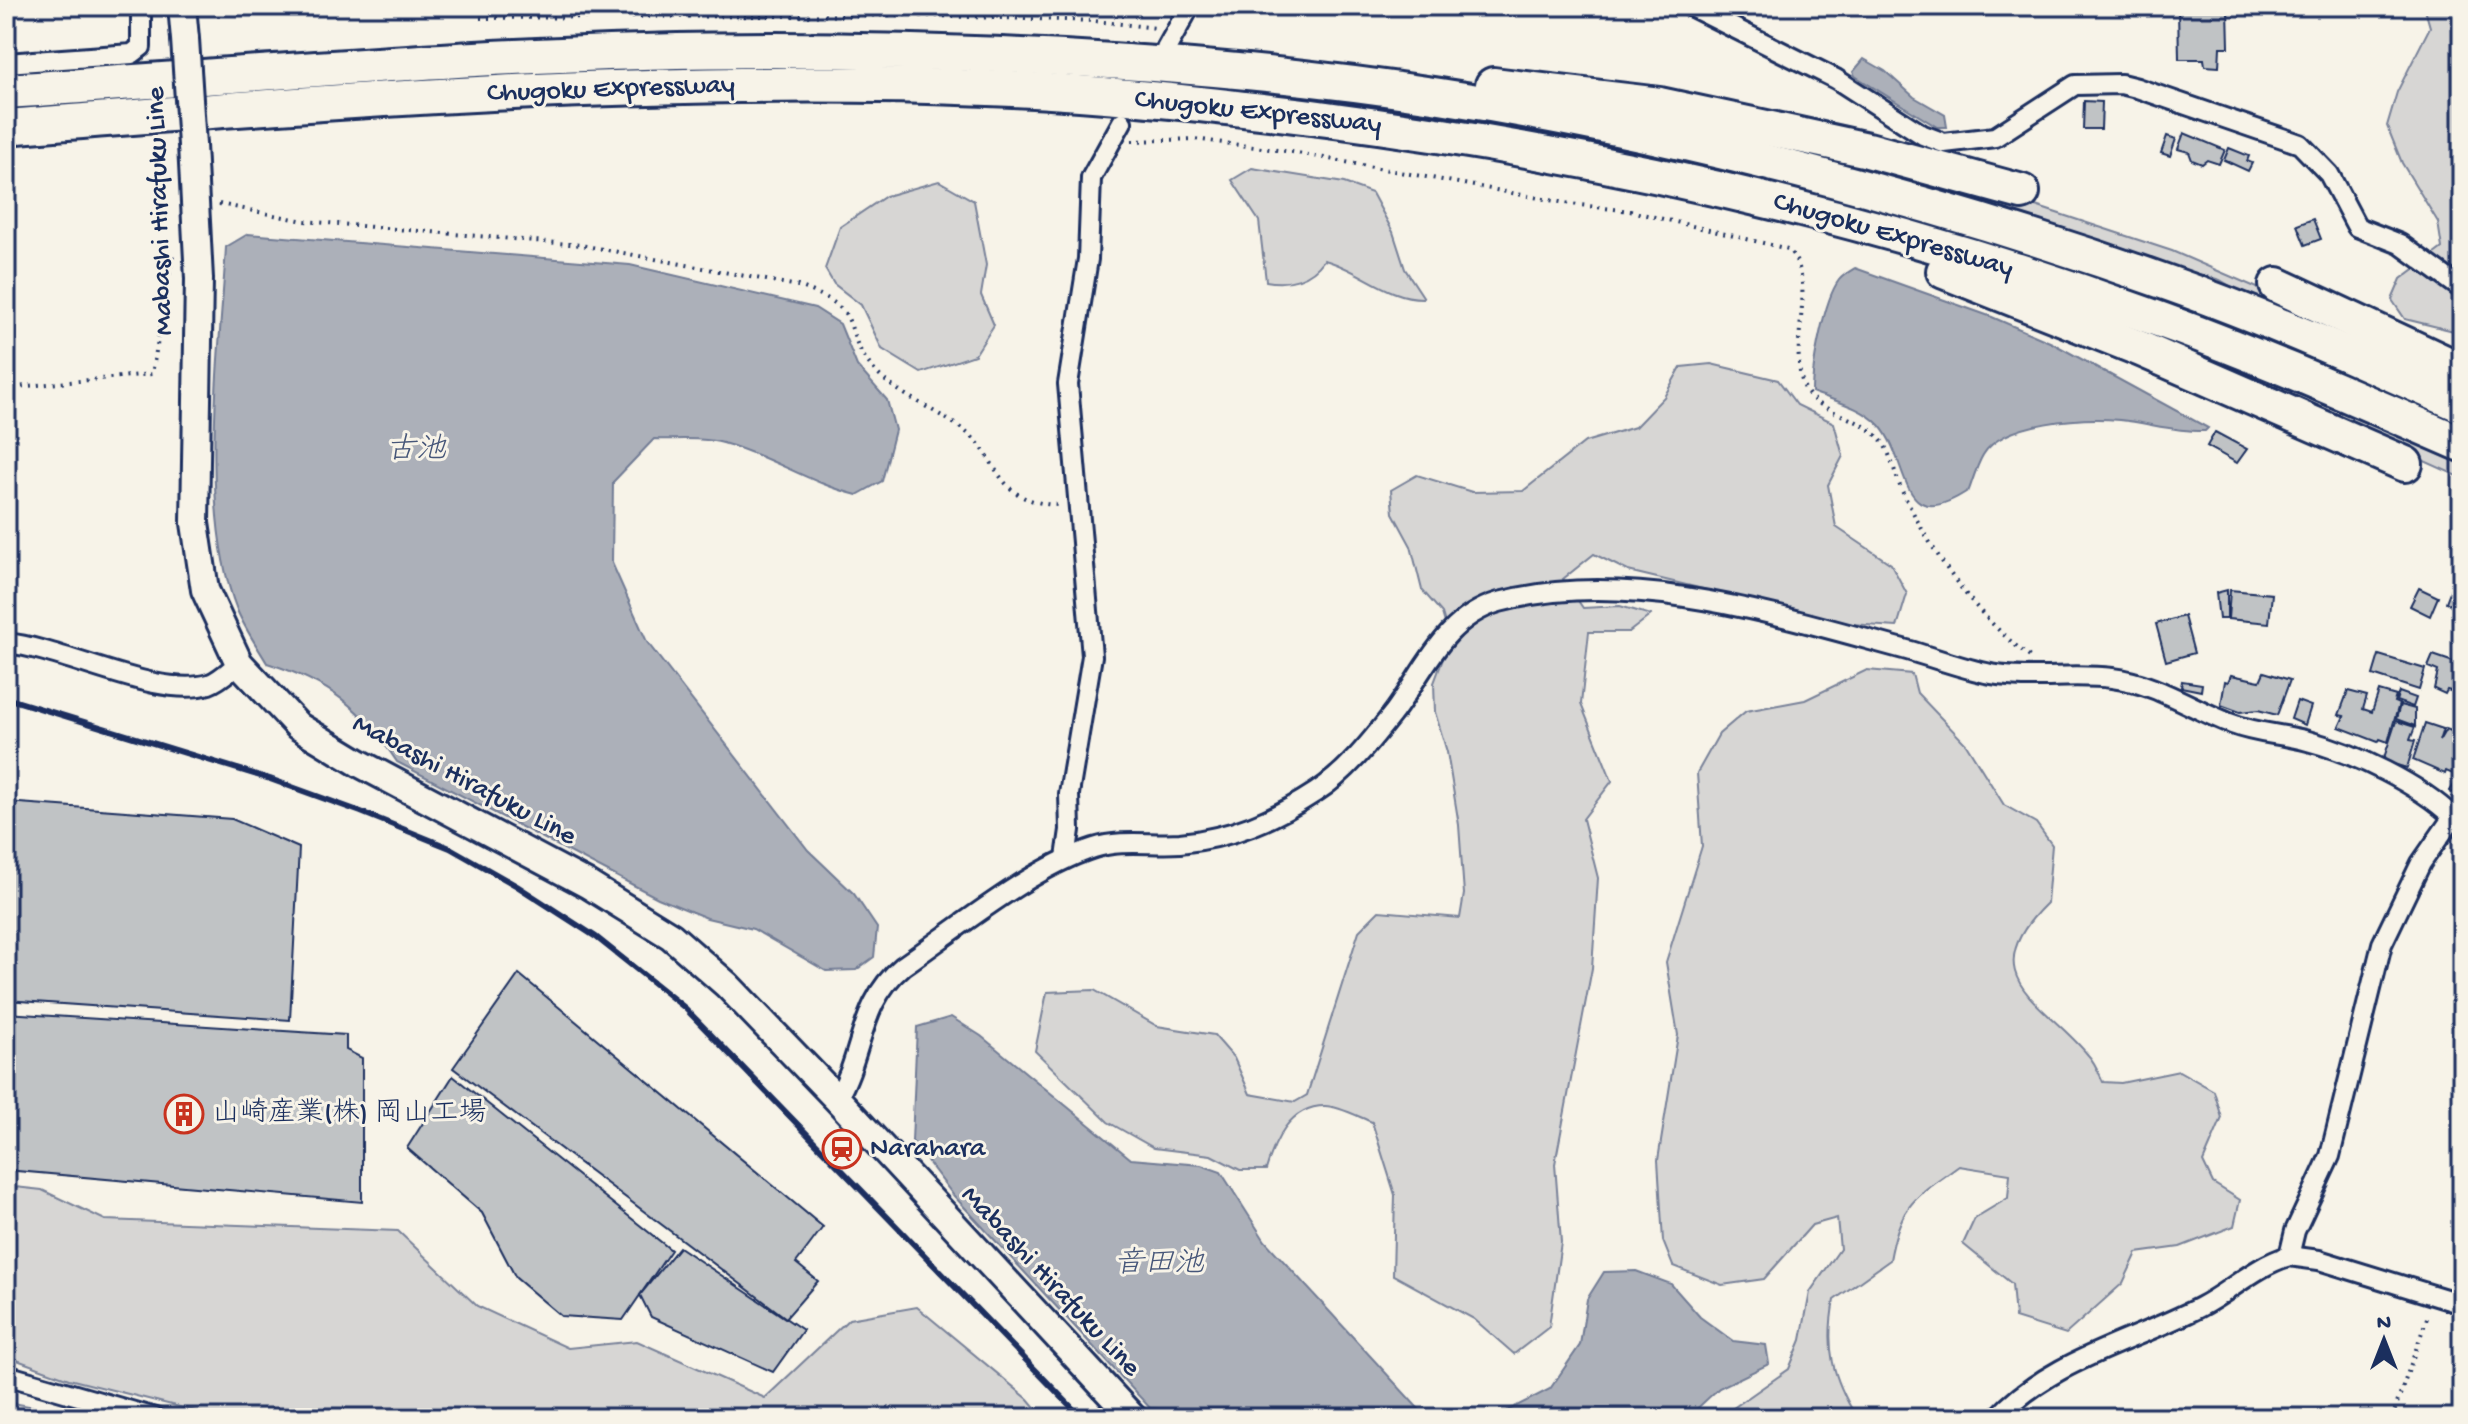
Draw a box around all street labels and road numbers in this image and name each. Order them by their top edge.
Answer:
street label: Chugoku Expressway [486,69,736,111]
street label: Chugoku Expressway [1133,84,1383,142]
street label: Mabashi Hirafuku Line [140,86,182,336]
street label: Chugoku Expressway [1769,186,2017,286]
street label: Mabashi Hirafuku Line [346,708,582,854]
street label: Mabashi Hirafuku Line [953,1180,1147,1385]

